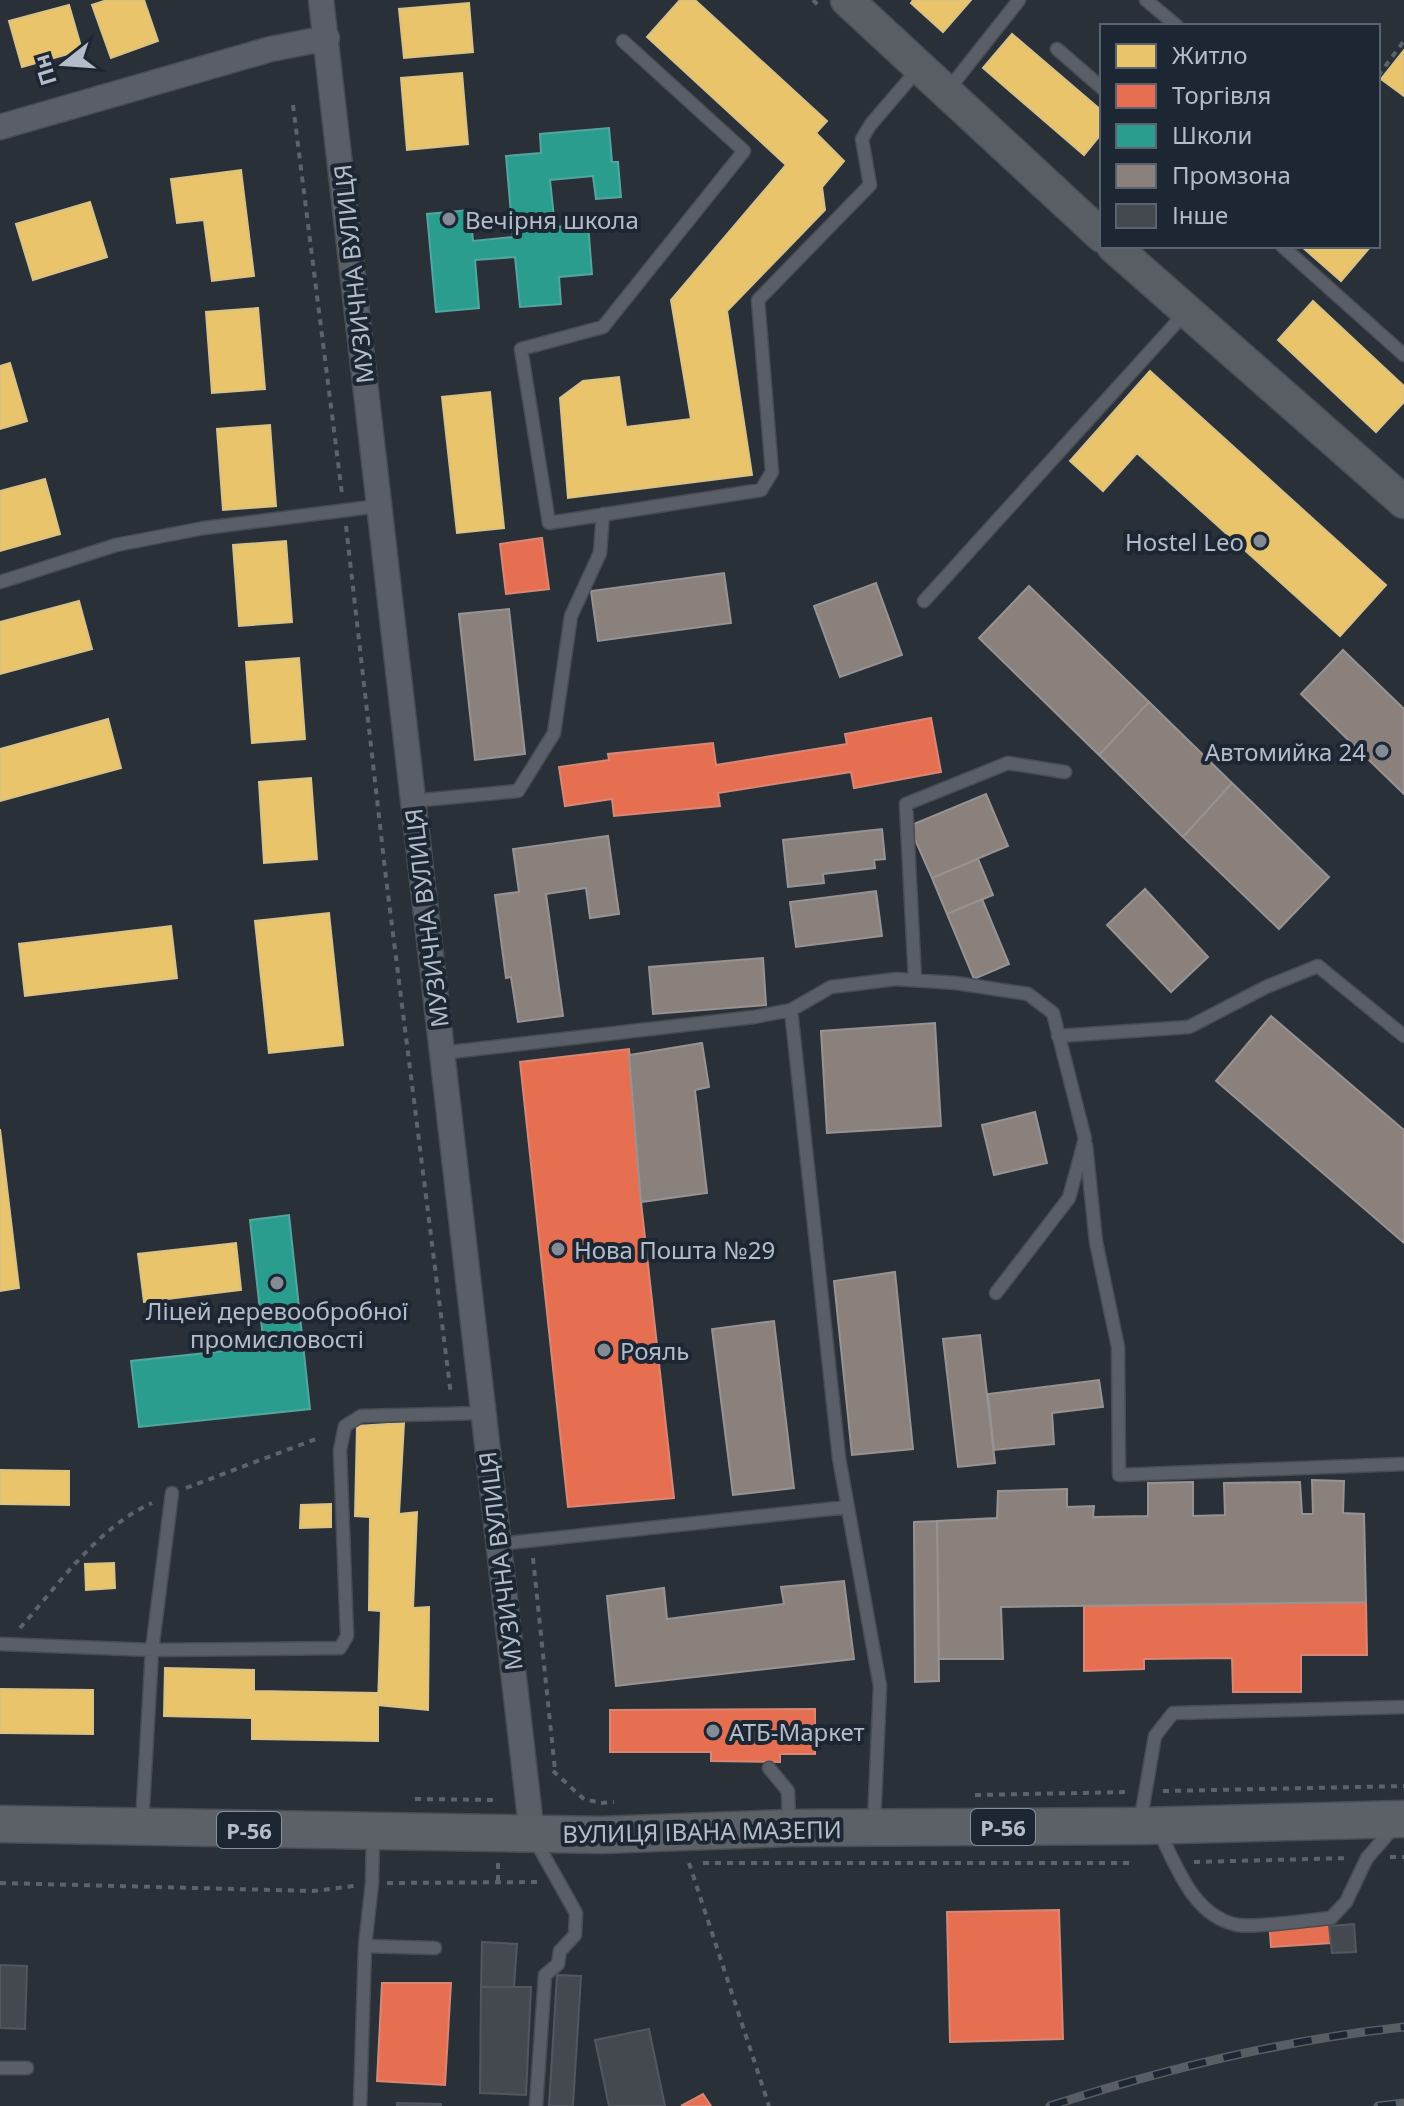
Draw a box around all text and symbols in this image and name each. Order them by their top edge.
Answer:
north arrow [24,24,104,104]
legend [1100,24,1380,248]
text: Житло [1172,38,1247,71]
text: Пн [25,51,63,89]
text: Торгівля [1172,78,1271,111]
text: Школи [1172,118,1252,151]
text: Промзона [1172,158,1291,191]
street label: МУЗИЧНА ВУЛИЦЯ [325,163,381,385]
text: Інше [1172,198,1228,231]
place label: Вечірня школа [465,203,639,236]
marker: Вечірня школа [440,210,458,228]
place label: Hostel Leo [1125,525,1244,558]
marker: Hostel Leo [1251,532,1269,550]
place label: Автомийка 24 [1205,735,1366,768]
marker: Автомийка 24 [1373,742,1391,760]
street label: МУЗИЧНА ВУЛИЦЯ [396,807,456,1029]
place label: Нова Пошта №29 [574,1233,775,1266]
marker: Нова Пошта №29 [549,1240,567,1258]
marker: Ліцей деревообробної промисловості [268,1274,286,1292]
place label: Ліцей деревообробної промисловості [146,1294,408,1355]
place label: Рояль [620,1334,689,1367]
marker: Рояль [595,1341,613,1359]
street label: МУЗИЧНА ВУЛИЦЯ [470,1450,530,1672]
place label: АТБ-Маркет [729,1715,865,1748]
marker: АТБ-Маркет [704,1722,722,1740]
road number: Р-56 [971,1809,1035,1845]
road number: Р-56 [217,1812,281,1848]
street label: ВУЛИЦЯ ІВАНА МАЗЕПИ [562,1812,842,1850]

